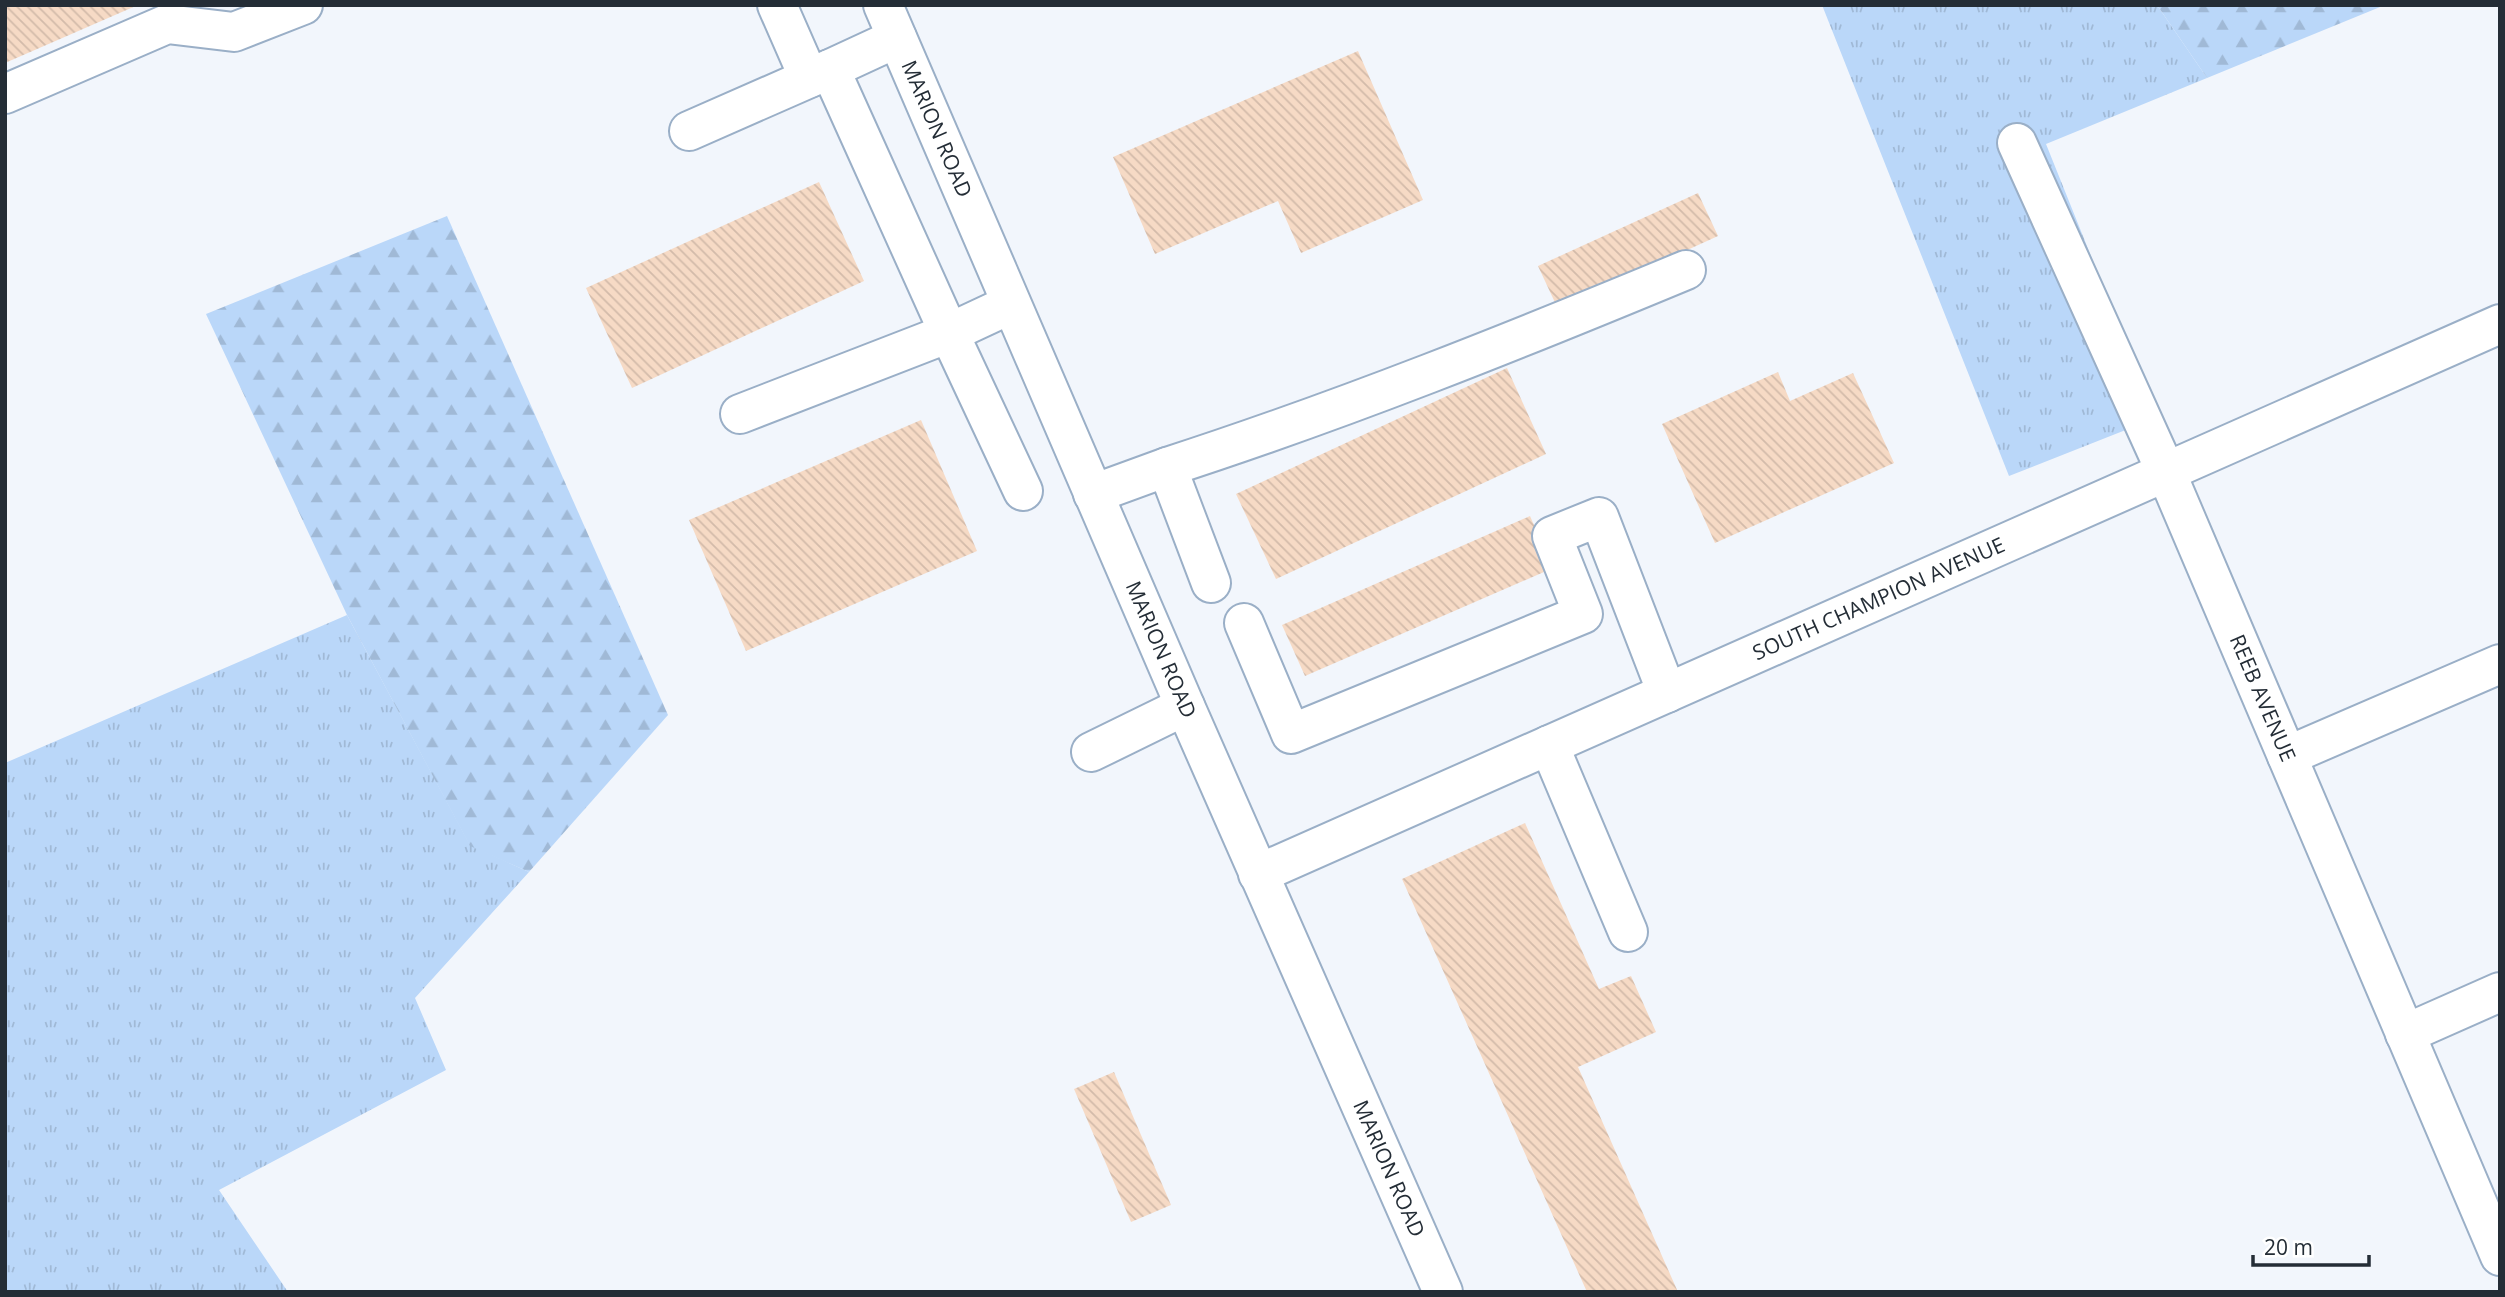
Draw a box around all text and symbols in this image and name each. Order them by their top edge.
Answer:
street label: MARION ROAD [895,56,979,201]
street label: SOUTH CHAMPION AVENUE [1748,530,2009,666]
street label: MARION ROAD [1120,577,1204,722]
street label: REEB AVENUE [2224,630,2303,766]
street label: MARION ROAD [1347,1096,1432,1241]
scale bar [2253,1224,2368,1268]
text: 20 m [2264,1233,2313,1261]

